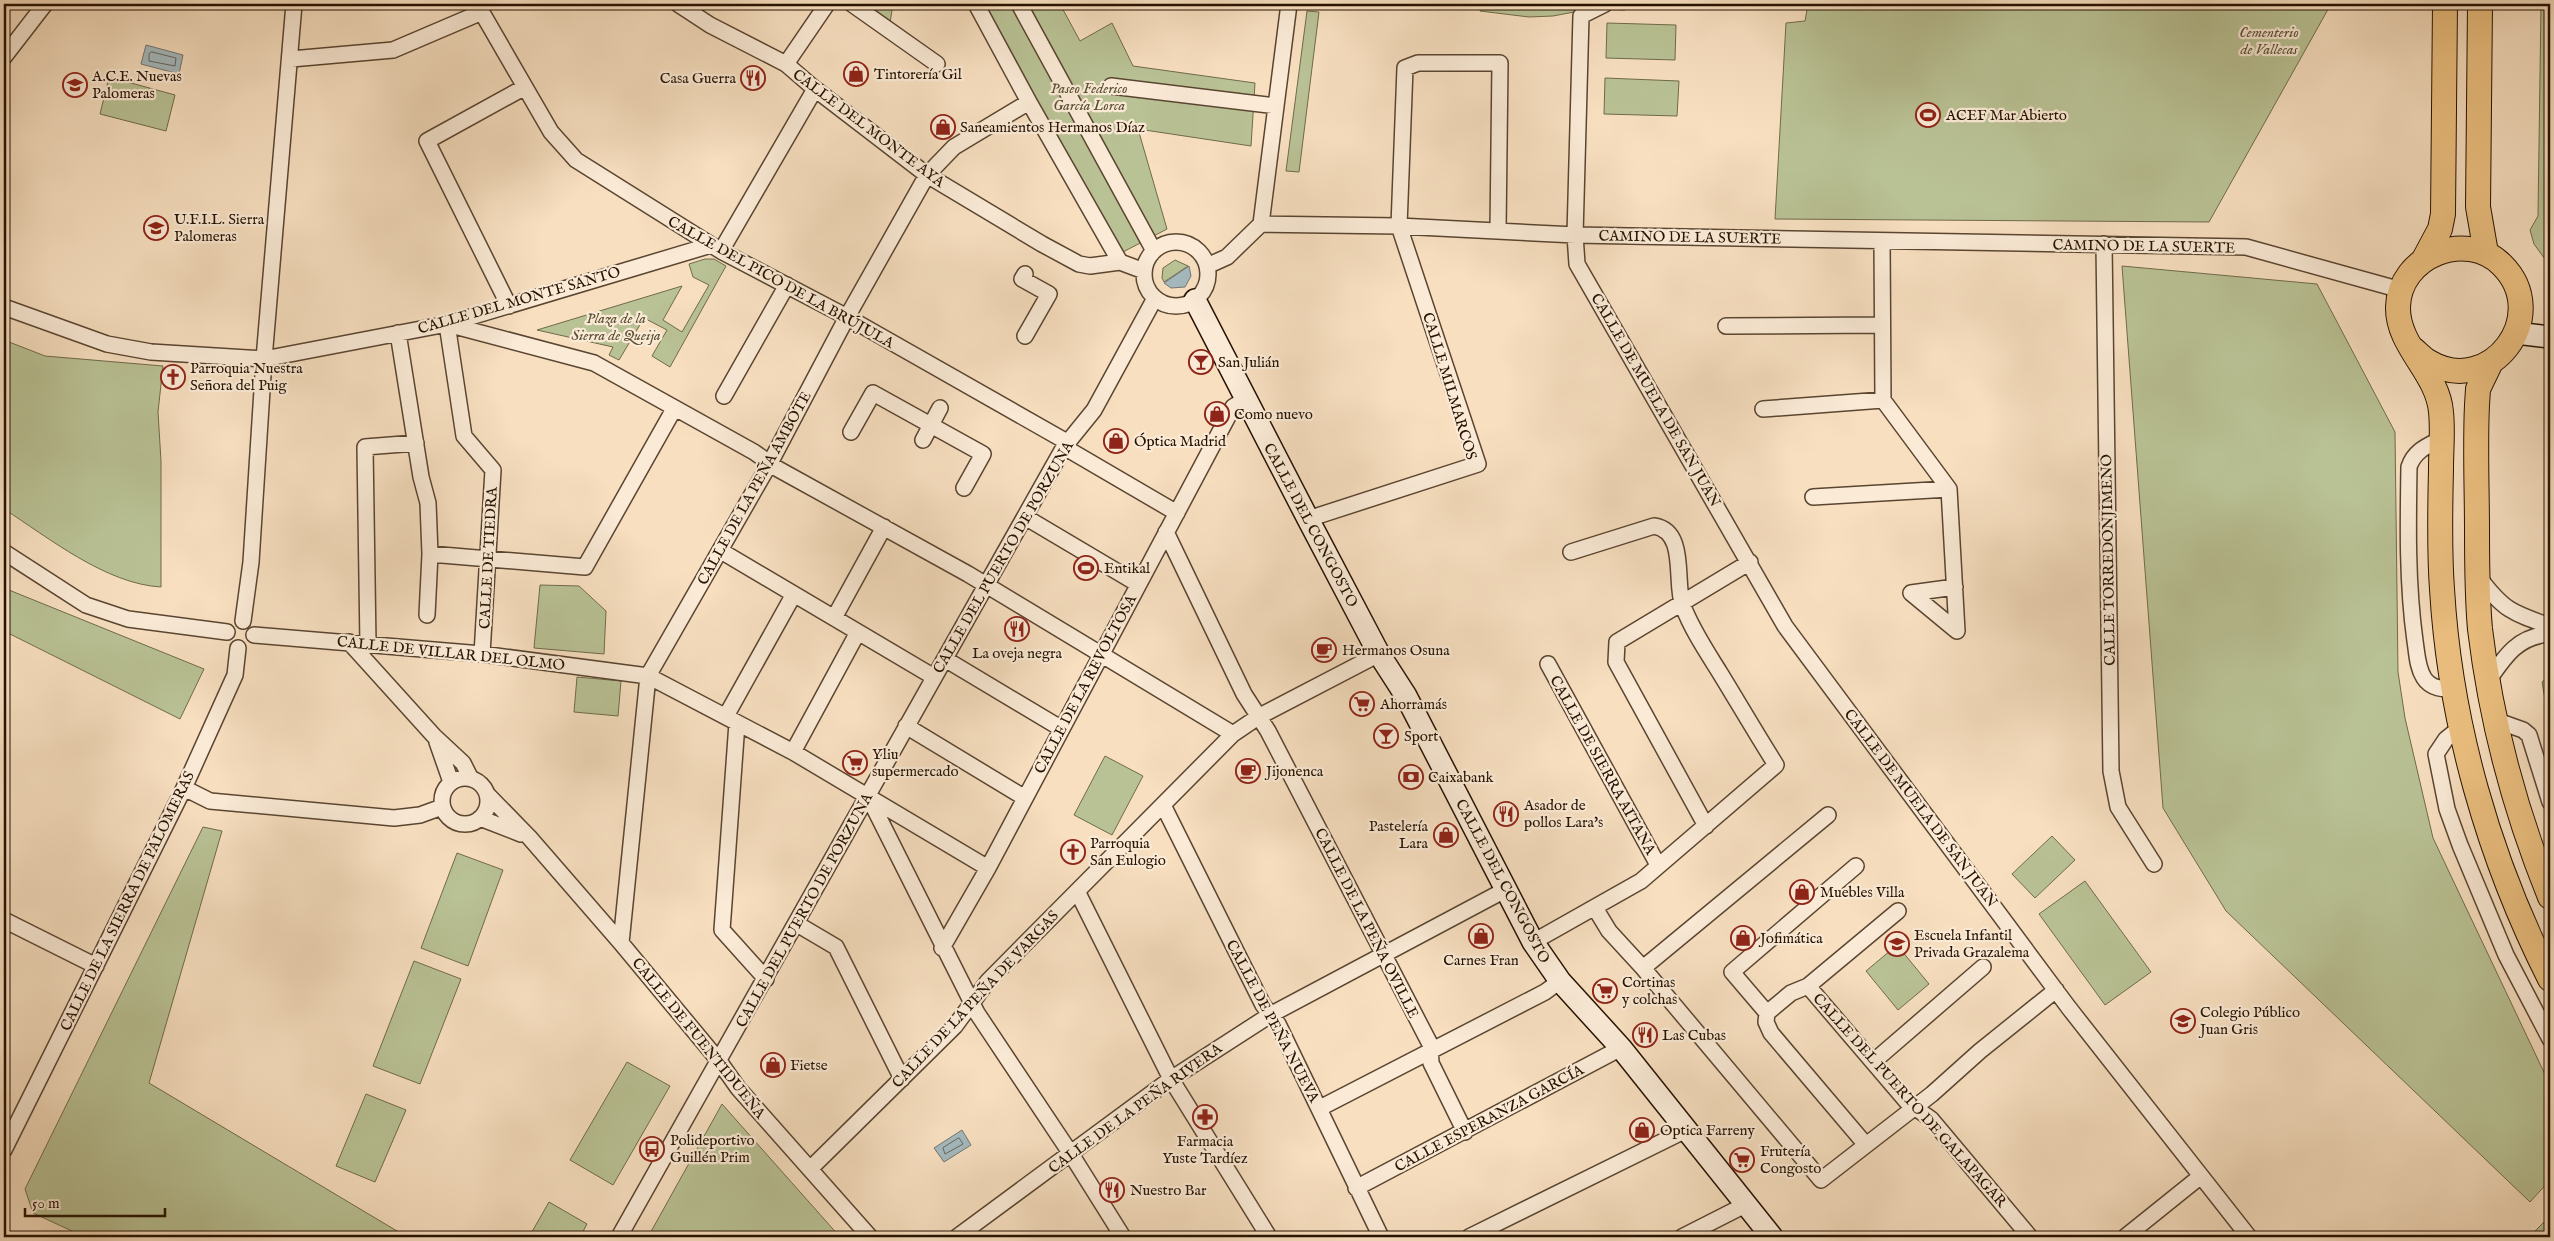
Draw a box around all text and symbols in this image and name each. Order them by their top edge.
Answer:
park label: Cementerio de Vallecas [2239,23,2299,59]
shop icon: Tintorería Gil [843,61,869,87]
restaurant icon: Casa Guerra [740,65,766,91]
street label: CALLE DEL MONTE AYA [789,65,949,192]
place label: Tintorería Gil [874,65,963,84]
place label: A.C.E. Nuevas Palomeras [91,67,182,103]
place label: Casa Guerra [660,69,737,88]
school or university icon: A.C.E. Nuevas Palomeras [62,72,88,98]
park label: Paseo Federico García Lorca [1050,79,1128,115]
sports icon: ACEF Mar Abierto [1915,102,1941,128]
place label: ACEF Mar Abierto [1945,106,2067,125]
shop icon: Saneamientos Hermanos Díaz [930,114,956,140]
place label: Saneamientos Hermanos Díaz [960,118,1145,137]
place label: U.F.I.L. Sierra Palomeras [174,210,265,246]
street label: CALLE DEL PICO DE LA BRÚJULA [664,212,898,353]
school or university icon: U.F.I.L. Sierra Palomeras [143,215,169,241]
street label: CAMINO DE LA SUERTE [1598,226,1781,249]
street label: CAMINO DE LA SUERTE [2052,235,2235,258]
street label: CALLE DEL MONTE SANTO [416,262,623,339]
street label: CALLE DE MUELA DE SAN JUAN [1586,290,1725,510]
park label: Plaza de la Sierra de Queija [571,309,661,345]
street label: CALLE MILMARCOS [1418,310,1481,462]
bar icon: San Julián [1188,349,1214,375]
place label: San Julián [1218,353,1280,372]
place label: Parroquia Nuestra Señora del Puig [190,359,303,395]
church icon: Parroquia Nuestra Señora del Puig [160,364,186,390]
street label: CALLE DE LA PEÑA AMBOTE [693,388,816,588]
shop icon: Como nuevo [1204,401,1230,427]
place label: Como nuevo [1234,405,1313,424]
shop icon: Óptica Madrid [1103,428,1129,454]
place label: Óptica Madrid [1134,432,1227,451]
street label: CALLE DEL PUERTO DE PORZUNA [929,437,1078,677]
street label: CALLE DEL CONGOSTO [1259,440,1362,611]
street label: CALLE TORREDONJIMENO [2097,454,2120,666]
street label: CALLE DE TIEDRA [475,486,502,630]
sports icon: Entikal [1073,555,1099,581]
place label: Entikal [1104,559,1151,578]
street label: CALLE DE LA REVOLTOSA [1030,591,1141,777]
restaurant icon: La oveja negra [1004,616,1030,642]
street label: CALLE DE VILLAR DEL OLMO [336,632,566,675]
cafe icon: Hermanos Osuna [1311,637,1337,663]
place label: Hermanos Osuna [1342,641,1450,660]
place label: La oveja negra [972,644,1063,663]
street label: CALLE DE SIERRA AITANA [1545,672,1660,859]
supermarket icon: Ahorramás [1349,691,1375,717]
place label: Ahorramás [1379,695,1447,714]
street label: CALLE DE MUELA DE SAN JUAN [1840,705,2001,911]
bar icon: Sport [1373,723,1399,749]
place label: Sport [1404,727,1439,746]
place label: Yliu supermercado [872,745,959,781]
supermarket icon: Yliu supermercado [842,750,868,776]
cafe icon: Jijonenca [1235,758,1261,784]
place label: Jijonenca [1264,762,1324,781]
bank icon: Caixabank [1398,764,1424,790]
street label: CALLE DE LA SIERRA DE PALOMERAS [56,768,199,1034]
place label: Caixabank [1428,768,1494,787]
street label: CALLE DEL PUERTO DE PORZUNA [732,789,877,1031]
street label: CALLE DEL CONGOSTO [1451,796,1554,967]
place label: Asador de pollos Lara's [1523,796,1603,832]
restaurant icon: Asador de pollos Lara's [1493,801,1519,827]
place label: Pastelería Lara [1369,817,1429,853]
shop icon: Pastelería Lara [1433,822,1459,848]
street label: CALLE DE LA PEÑA OVILLE [1310,825,1423,1021]
place label: Parroquia San Eulogio [1090,834,1166,870]
church icon: Parroquia San Eulogio [1060,839,1086,865]
shop icon: Muebles Villa [1789,879,1815,905]
place label: Muebles Villa [1820,883,1905,902]
street label: CALLE DE LA PEÑA DE VARGAS [888,907,1063,1092]
shop icon: Carnes Fran [1468,923,1494,949]
shop icon: Jofimática [1730,925,1756,951]
place label: Escuela Infantil Privada Grazalema [1914,926,2030,962]
place label: Jofimática [1758,929,1823,948]
school or university icon: Escuela Infantil Privada Grazalema [1884,931,1910,957]
street label: CALLE DE PEÑA NUEVA [1222,937,1324,1107]
place label: Carnes Fran [1443,951,1519,970]
street label: CALLE DE FUENTIDUEÑA [628,954,770,1123]
place label: Cortinas y colchas [1621,973,1677,1009]
supermarket icon: Cortinas y colchas [1592,978,1618,1004]
street label: CALLE DEL PUERTO DE GALAPAGAR [1808,989,2011,1212]
place label: Colegio Público Juan Gris [2198,1003,2300,1039]
school or university icon: Colegio Público Juan Gris [2170,1008,2196,1034]
restaurant icon: Las Cubas [1632,1022,1658,1048]
place label: Las Cubas [1662,1026,1726,1045]
street label: CALLE DE LA PEÑA RIVERA [1045,1038,1227,1178]
shop icon: Fietse [760,1052,786,1078]
place label: Fietse [790,1056,828,1075]
street label: CALLE ESPERANZA GARCÍA [1391,1060,1588,1177]
pharmacy icon: Farmacia Yuste Tardíez [1192,1104,1218,1130]
shop icon: Optica Farreny [1629,1117,1655,1143]
place label: Optica Farreny [1660,1121,1755,1140]
place label: Polideportivo Guillén Prim [670,1131,755,1167]
place label: Farmacia Yuste Tardíez [1162,1132,1248,1168]
bus stop icon: Polideportivo Guillén Prim [639,1136,665,1162]
place label: Frutería Congosto [1760,1142,1821,1178]
supermarket icon: Frutería Congosto [1729,1147,1755,1173]
restaurant icon: Nuestro Bar [1099,1177,1125,1203]
place label: Nuestro Bar [1130,1181,1207,1200]
scale bar [25,1186,165,1218]
text: 50 m [32,1194,60,1213]

